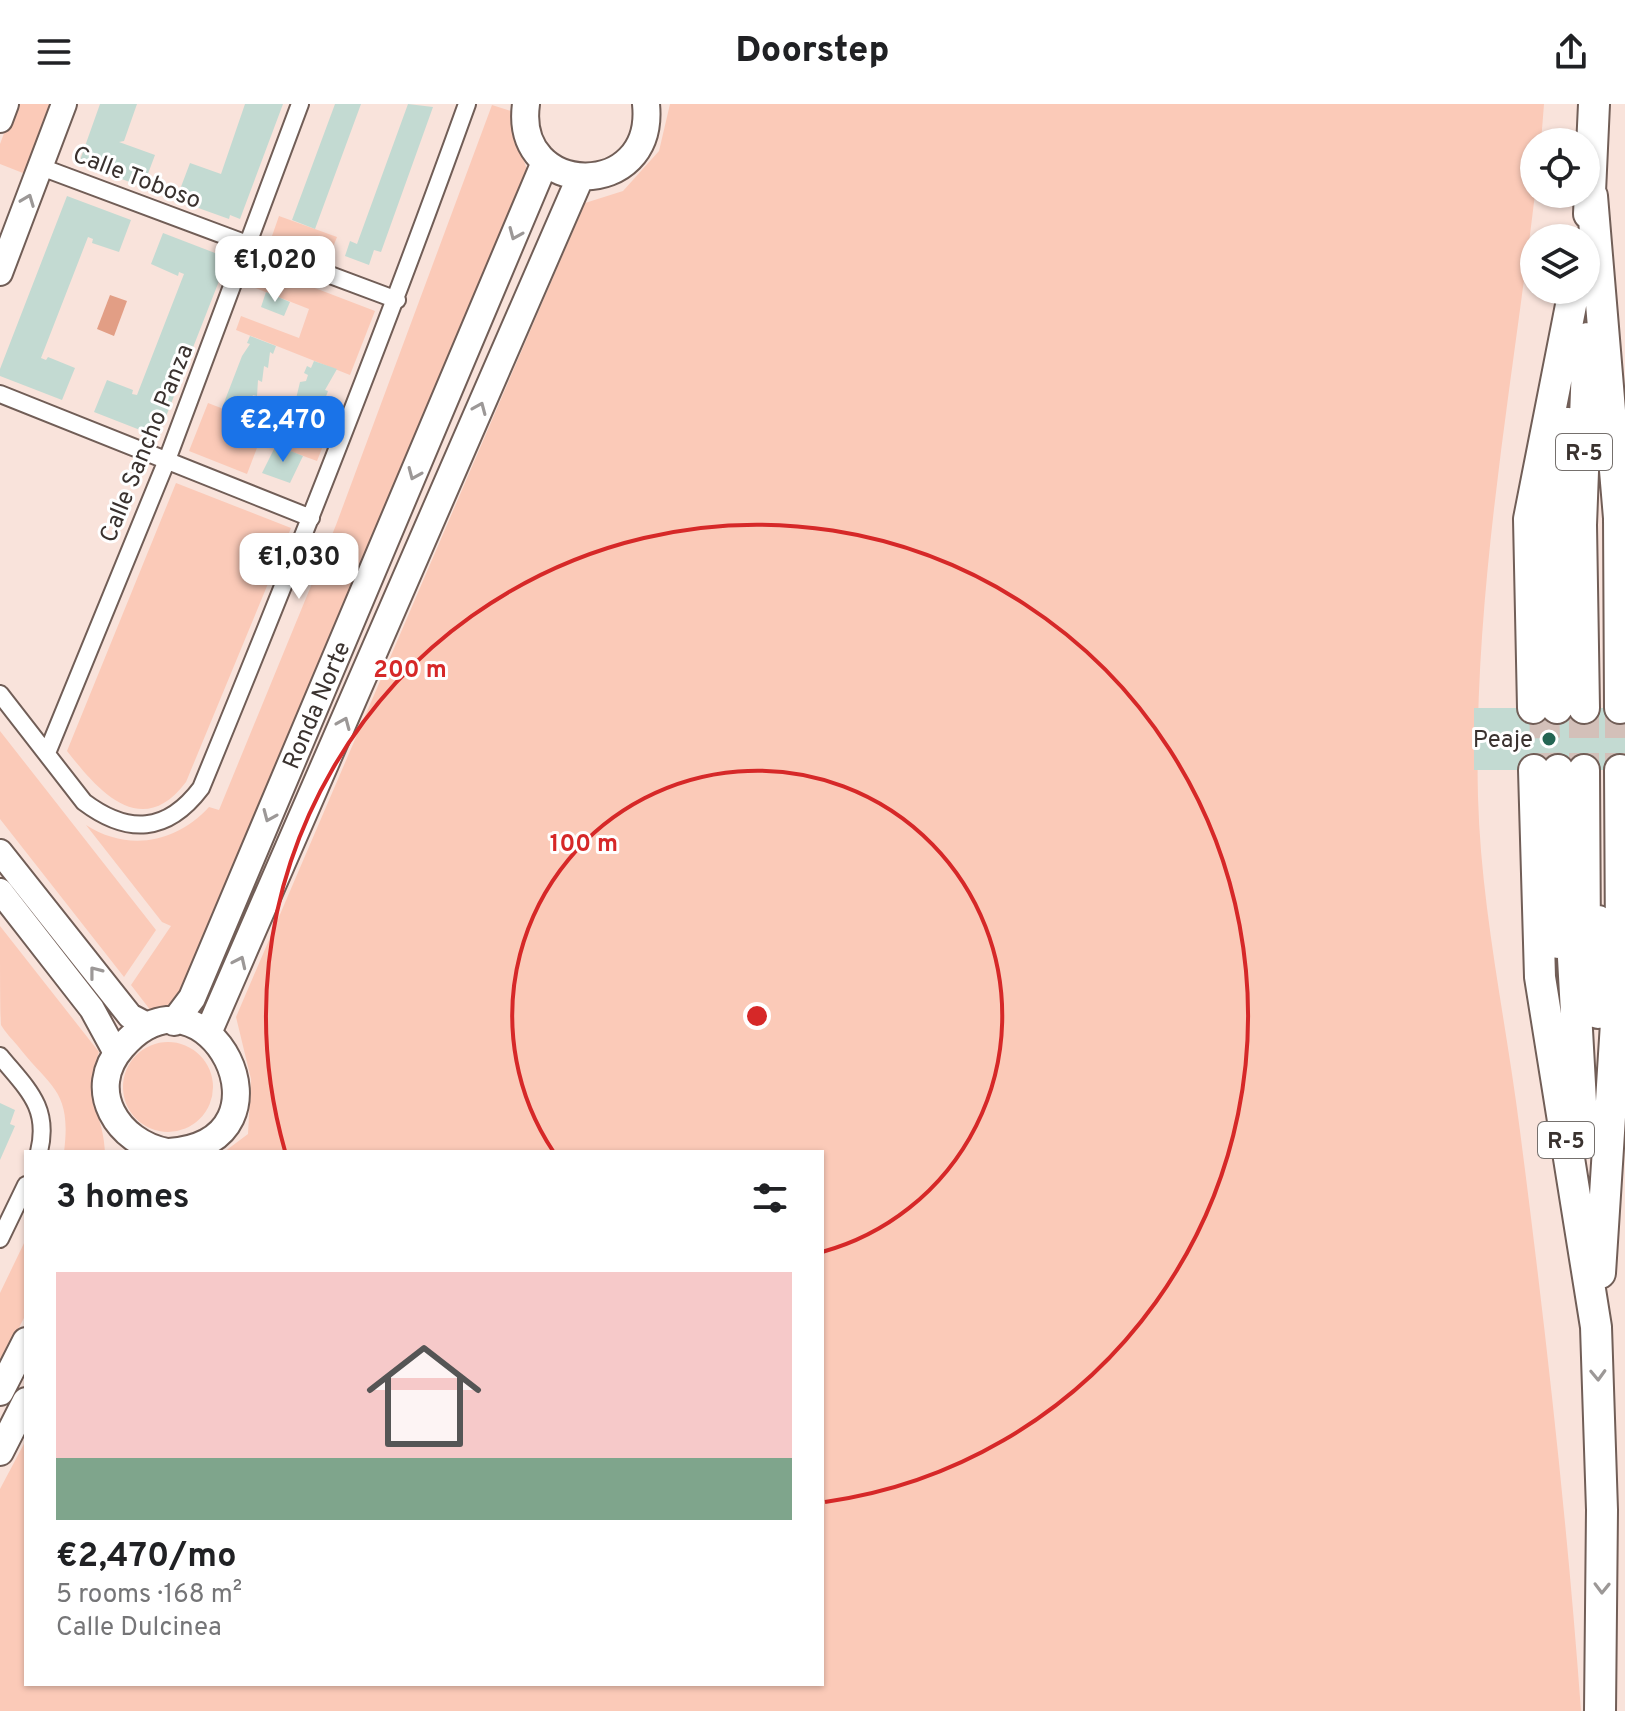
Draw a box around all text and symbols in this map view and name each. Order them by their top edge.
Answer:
text: Doorstep [736,29,889,75]
icon: menu [32,30,76,74]
icon: share [1549,30,1593,74]
map controls [1520,128,1600,304]
button: locate [1520,128,1600,208]
street label: Calle Toboso [68,141,205,217]
one-way arrow [18,194,35,208]
button: layers [1520,224,1600,304]
one-way arrow [508,226,524,240]
pin: €1,020 [210,236,340,304]
text: €1,020 [233,245,317,278]
street label: Calle Sancho Panza [94,340,201,547]
pin: €2,470 [218,396,348,464]
one-way arrow [471,401,487,416]
text: €2,470 [240,405,326,438]
road number: R-5 [1556,434,1612,470]
one-way arrow [407,466,423,480]
pin: €1,030 [234,533,364,601]
text: €1,030 [257,542,341,575]
street label: Ronda Norte [277,637,358,774]
text: 200 m [373,656,447,686]
one-way arrow [335,717,351,732]
place label: Peaje [1473,726,1533,756]
marker: Peaje [1540,730,1558,748]
one-way arrow [262,808,278,823]
text: 100 m [550,830,618,860]
one-way arrow [231,956,247,970]
one-way arrow [90,967,105,981]
centre of rings [743,1002,771,1030]
road number: R-5 [1538,1122,1594,1158]
icon: filters [748,1176,792,1220]
text: 3 homes [56,1177,189,1220]
icon: home [352,1324,496,1468]
one-way arrow [1589,1369,1606,1382]
text: €2,470/mo [56,1536,236,1579]
text: 5 rooms · 168 m² [56,1579,242,1612]
one-way arrow [1593,1582,1610,1595]
text: Calle Dulcinea [56,1612,222,1645]

